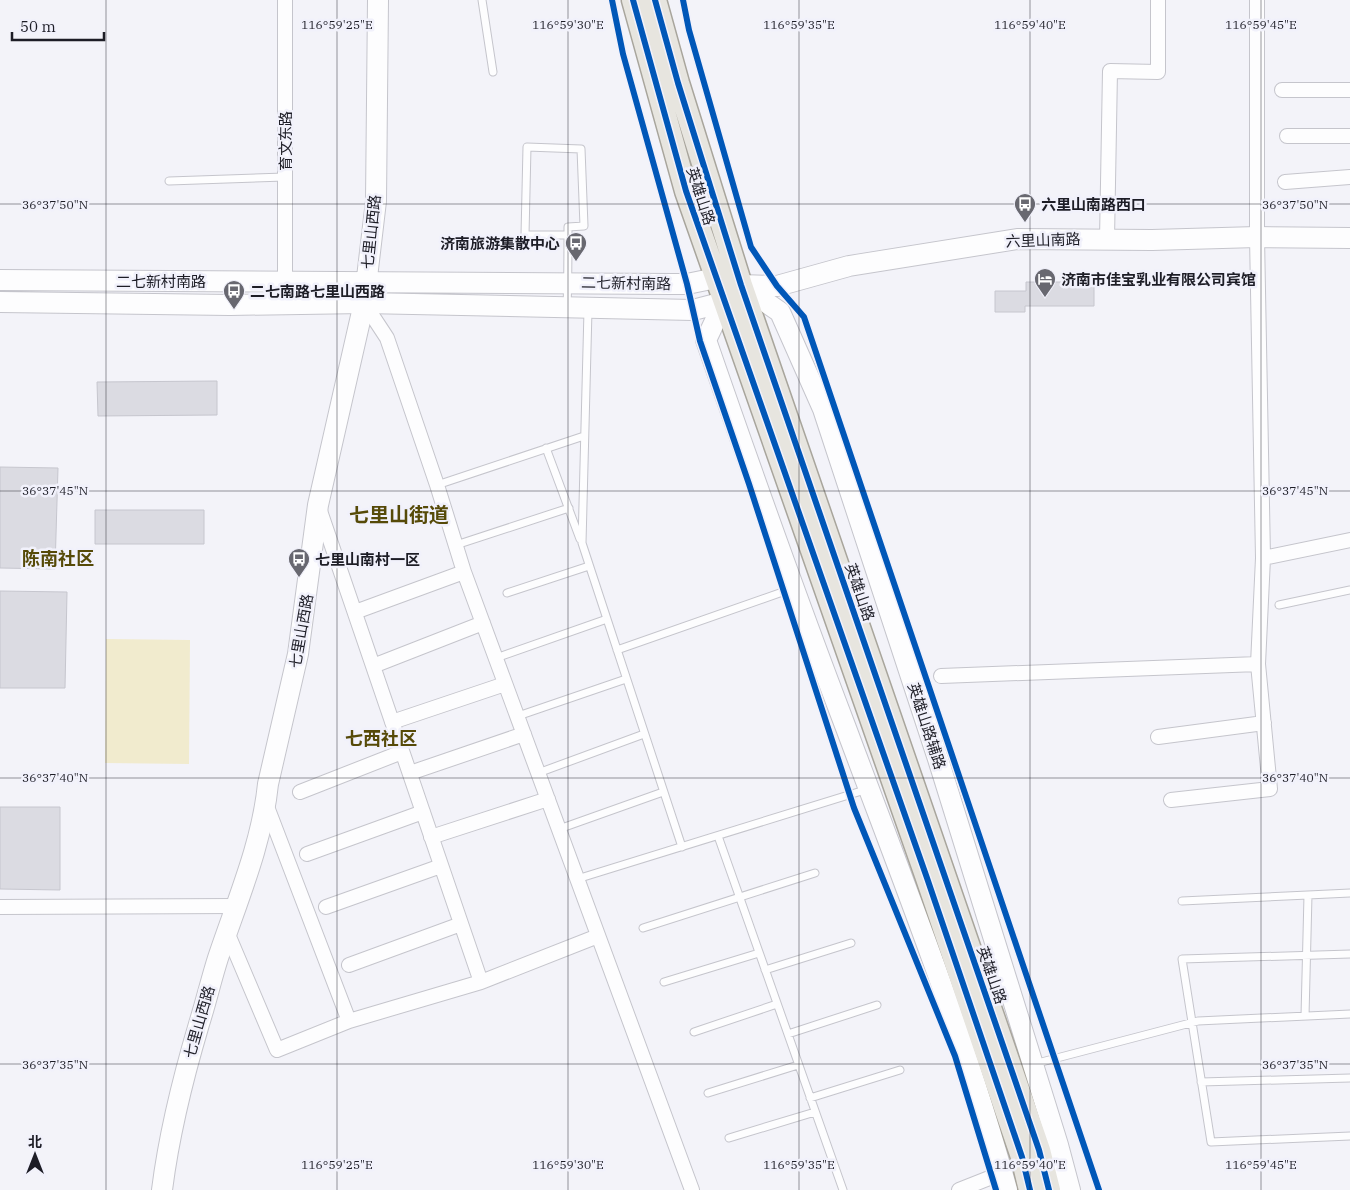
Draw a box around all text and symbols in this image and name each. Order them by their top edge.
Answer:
scale bar [12,10,105,42]
text: 50 m [20,17,56,36]
text: 116°59'25"E [301,17,373,32]
text: 116°59'30"E [532,17,604,32]
text: 116°59'35"E [763,17,835,32]
text: 116°59'40"E [994,17,1066,32]
text: 116°59'45"E [1225,17,1297,32]
street label: 育文东路 [276,111,295,171]
street label: 英雄山路 [683,165,719,227]
bus stop icon: 六里山南路西口 [1013,192,1037,223]
street label: 七里山西路 [358,194,384,270]
place label: 六里山南路西口 [1041,195,1146,214]
text: 36°37'50"N [22,197,88,212]
text: 36°37'50"N [1262,197,1328,212]
street label: 六里山南路 [1005,229,1081,251]
bus stop icon: 济南旅游集散中心 [564,231,588,262]
place label: 济南旅游集散中心 [440,234,560,253]
hotel icon: 济南市佳宝乳业有限公司宾馆 [1033,267,1057,298]
place label: 济南市佳宝乳业有限公司宾馆 [1061,270,1256,289]
street label: 二七新村南路 [116,272,206,291]
street label: 二七新村南路 [581,273,671,293]
bus stop icon: 二七南路七里山西路 [222,279,246,310]
place label: 二七南路七里山西路 [250,282,385,301]
text: 36°37'45"N [22,483,88,498]
text: 36°37'45"N [1262,483,1328,498]
district label: 七里山街道 [349,501,449,528]
district label: 陈南社区 [22,547,94,570]
bus stop icon: 七里山南村一区 [287,547,311,578]
place label: 七里山南村一区 [315,550,420,569]
street label: 英雄山路 [841,561,879,623]
street label: 七里山西路 [285,592,317,670]
street label: 英雄山路辅路 [904,680,950,772]
district label: 七西社区 [345,727,417,750]
text: 36°37'40"N [22,770,88,785]
text: 36°37'40"N [1262,770,1328,785]
street label: 英雄山路 [973,944,1011,1006]
street label: 七里山西路 [180,983,218,1061]
text: 36°37'35"N [22,1057,88,1072]
text: 36°37'35"N [1262,1057,1328,1072]
north arrow [10,1130,60,1180]
text: 北 [28,1133,42,1151]
text: 116°59'25"E [301,1157,373,1172]
text: 116°59'30"E [532,1157,604,1172]
text: 116°59'35"E [763,1157,835,1172]
text: 116°59'40"E [994,1157,1066,1172]
text: 116°59'45"E [1225,1157,1297,1172]

